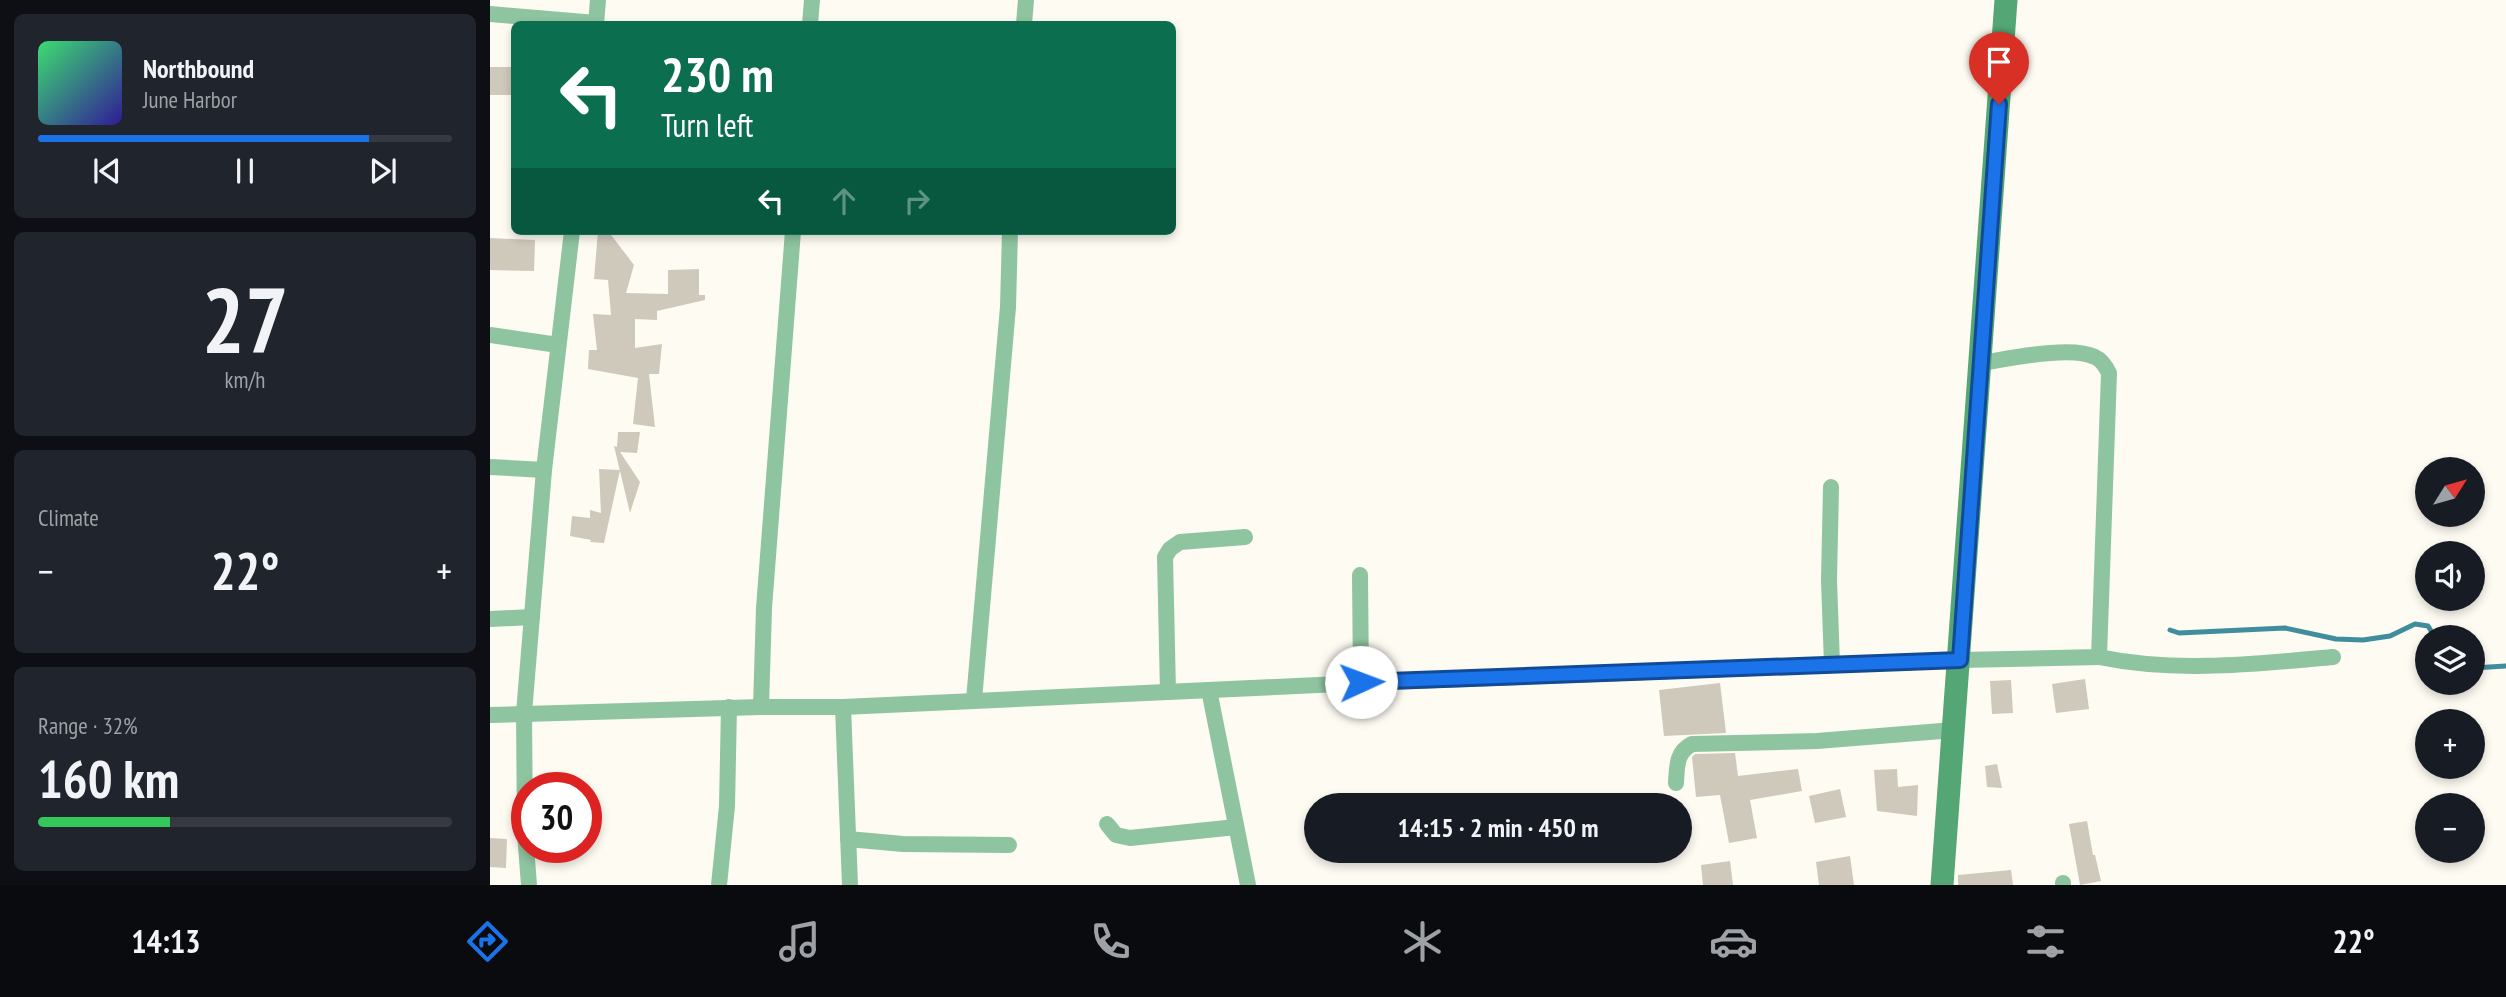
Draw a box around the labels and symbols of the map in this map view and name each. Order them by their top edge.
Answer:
pin [1969,32,2029,104]
north arrow [2415,457,2485,527]
position arrow [1324,645,1398,719]
speed limit sign: 30 [511,772,602,863]

